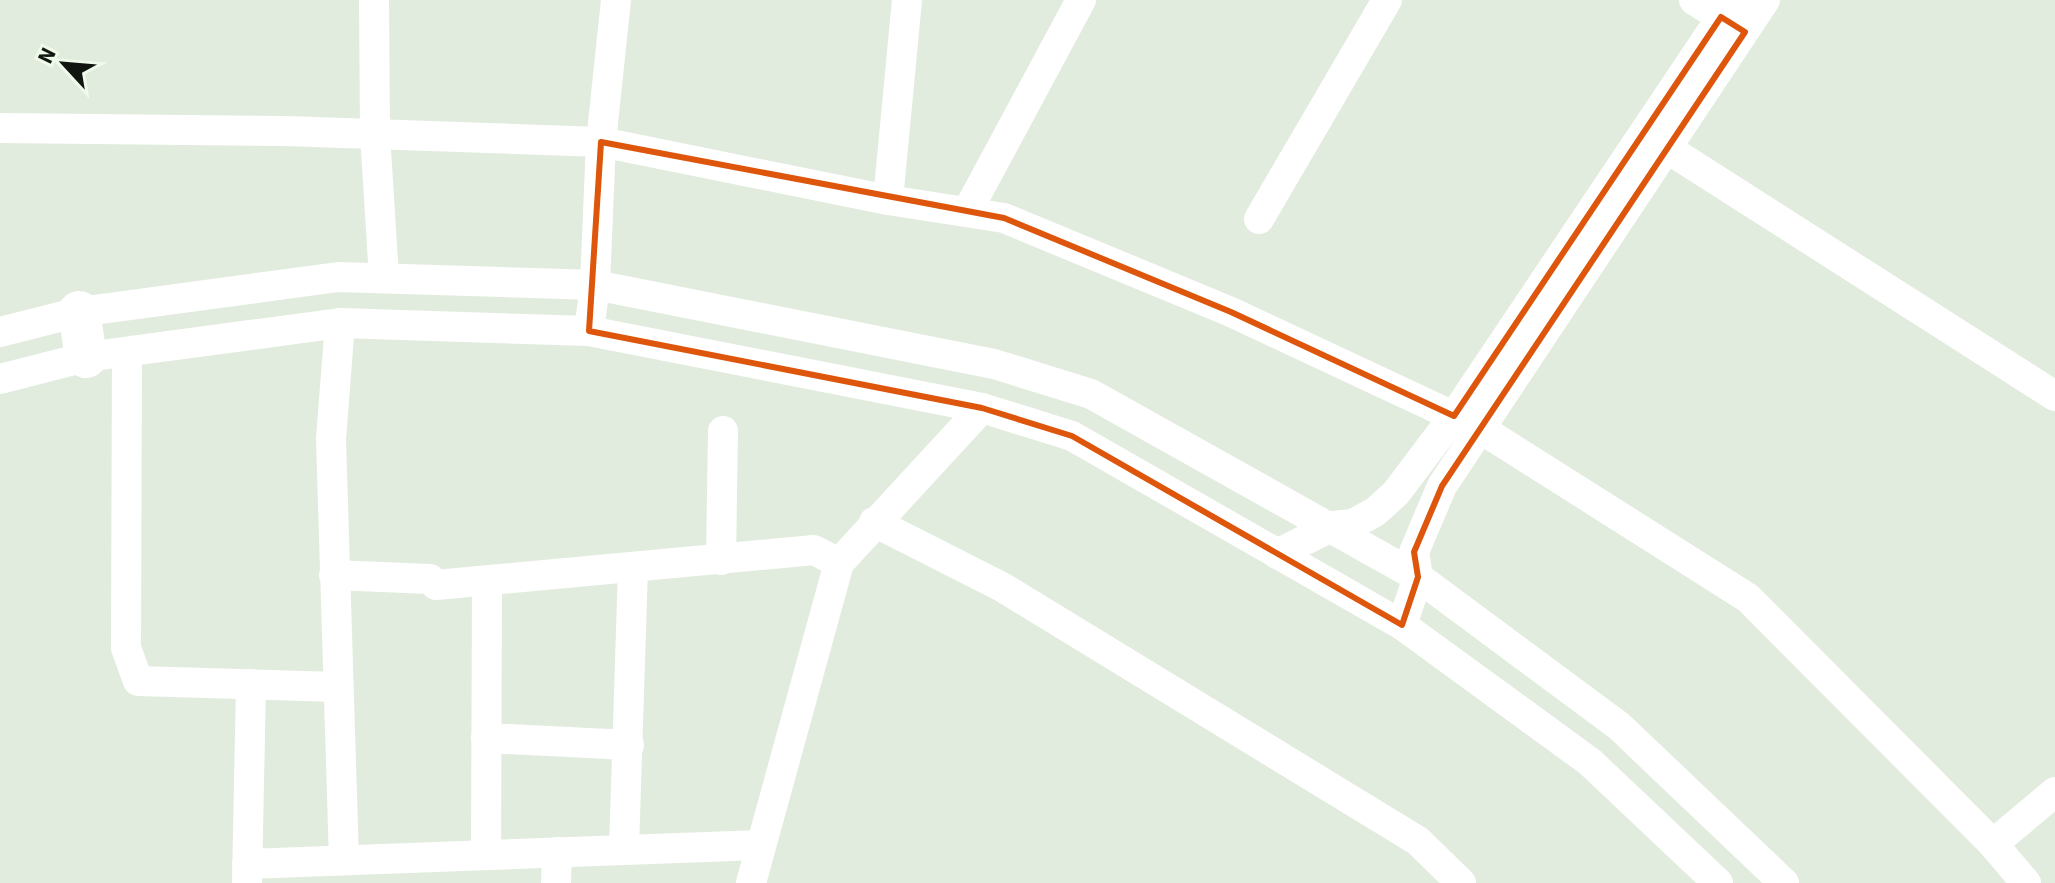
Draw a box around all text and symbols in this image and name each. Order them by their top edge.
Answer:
north arrow [24,24,104,104]
text: N [29,42,65,69]

